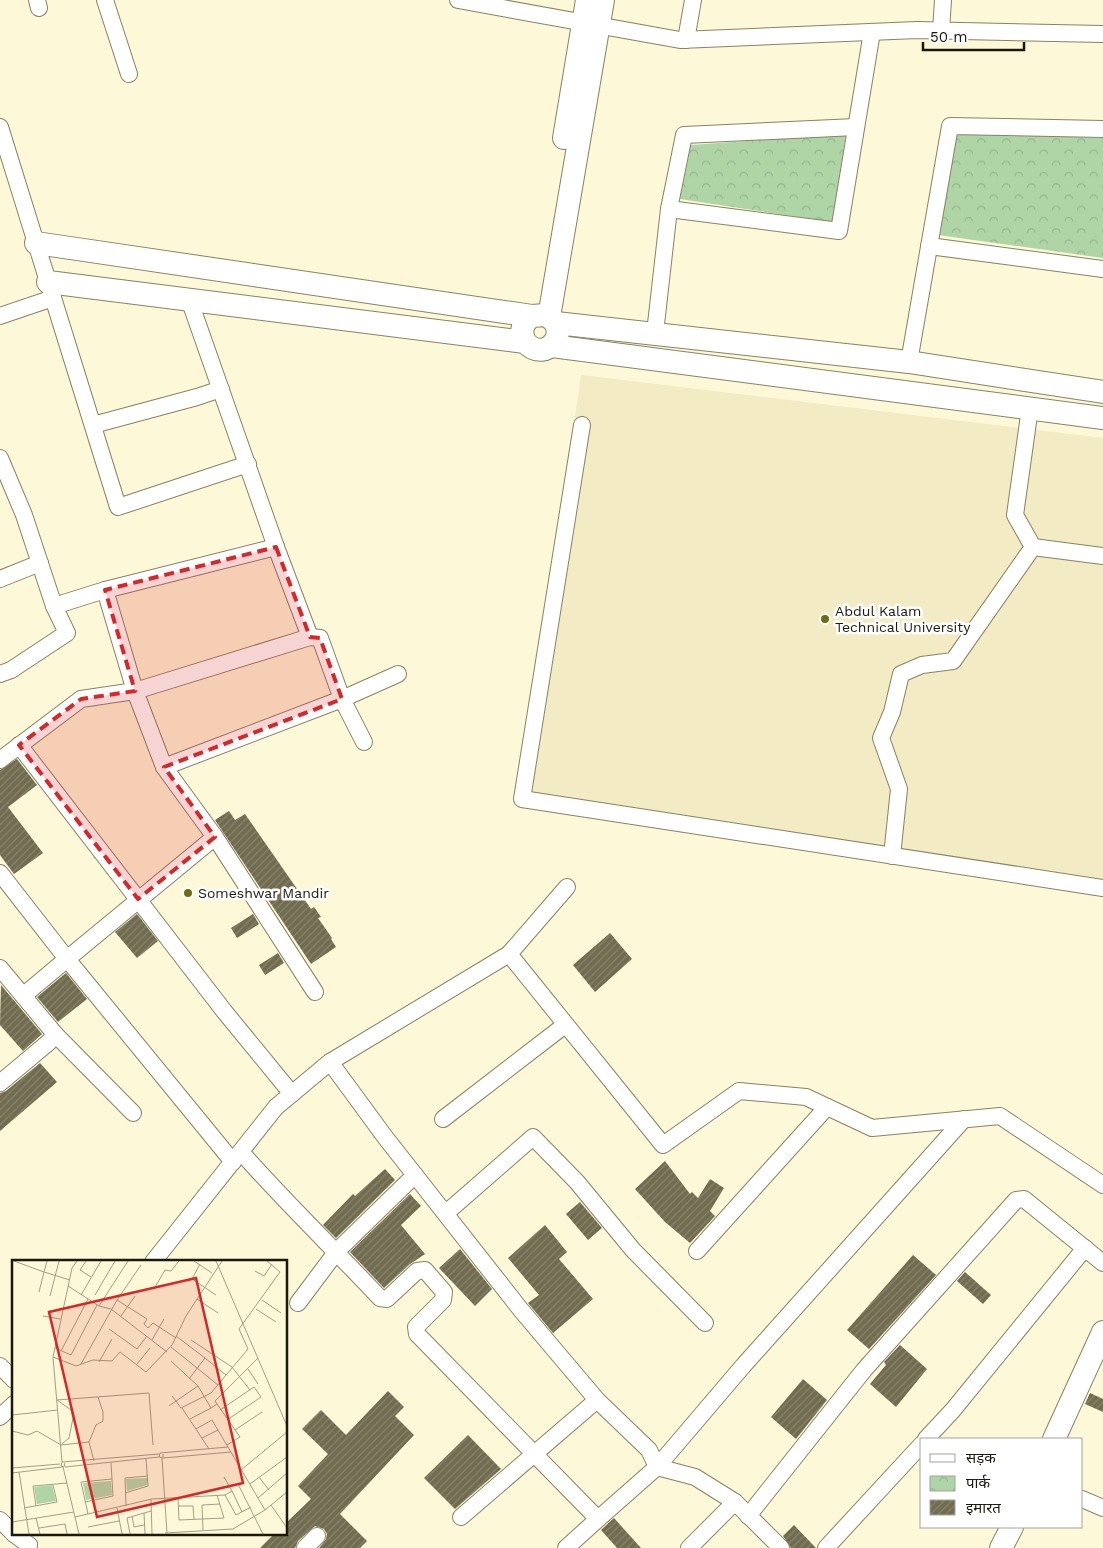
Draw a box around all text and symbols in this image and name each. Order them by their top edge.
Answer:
scale bar [923,20,1024,52]
text: 50 m [930,28,967,46]
place label: Abdul Kalam Technical University [835,603,971,635]
marker: Abdul Kalam Technical University [819,613,831,625]
place label: Someshwar Mandir [198,885,329,901]
marker: Someshwar Mandir [182,887,194,899]
inset map [12,1260,288,1536]
legend [920,1438,1083,1528]
text: सड़क [966,1449,996,1467]
text: पार्क [966,1474,990,1492]
text: इमारत [966,1499,1001,1517]

